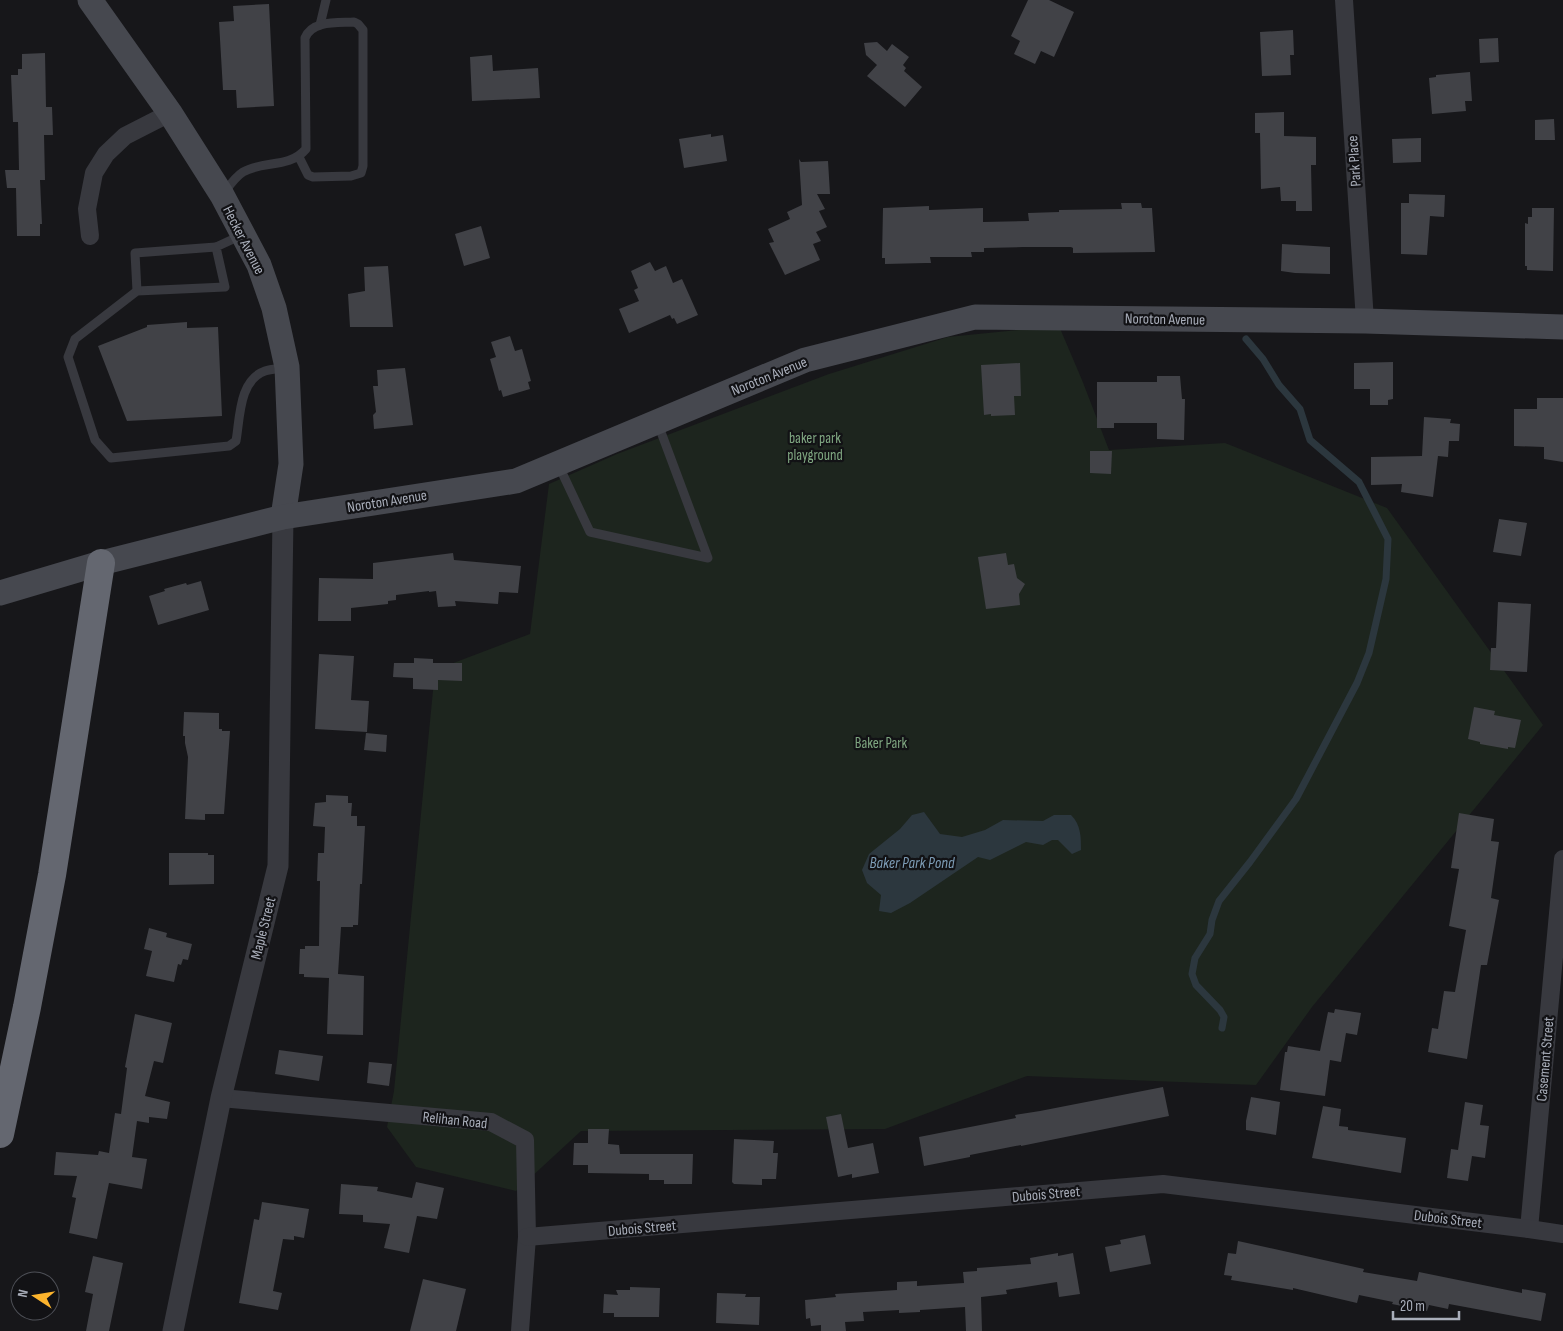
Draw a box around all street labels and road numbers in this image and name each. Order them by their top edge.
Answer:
street label: Park Place [1343,135,1366,187]
street label: Hecker Avenue [218,203,269,278]
street label: Noroton Avenue [1125,309,1205,330]
street label: Noroton Avenue [728,353,810,400]
street label: Noroton Avenue [346,486,428,517]
street label: Maple Street [247,894,281,961]
street label: Casement Street [1532,1015,1559,1102]
street label: Relihan Road [422,1108,488,1133]
street label: Dubois Street [1011,1182,1081,1207]
street label: Dubois Street [1413,1206,1483,1233]
street label: Dubois Street [607,1216,677,1241]

